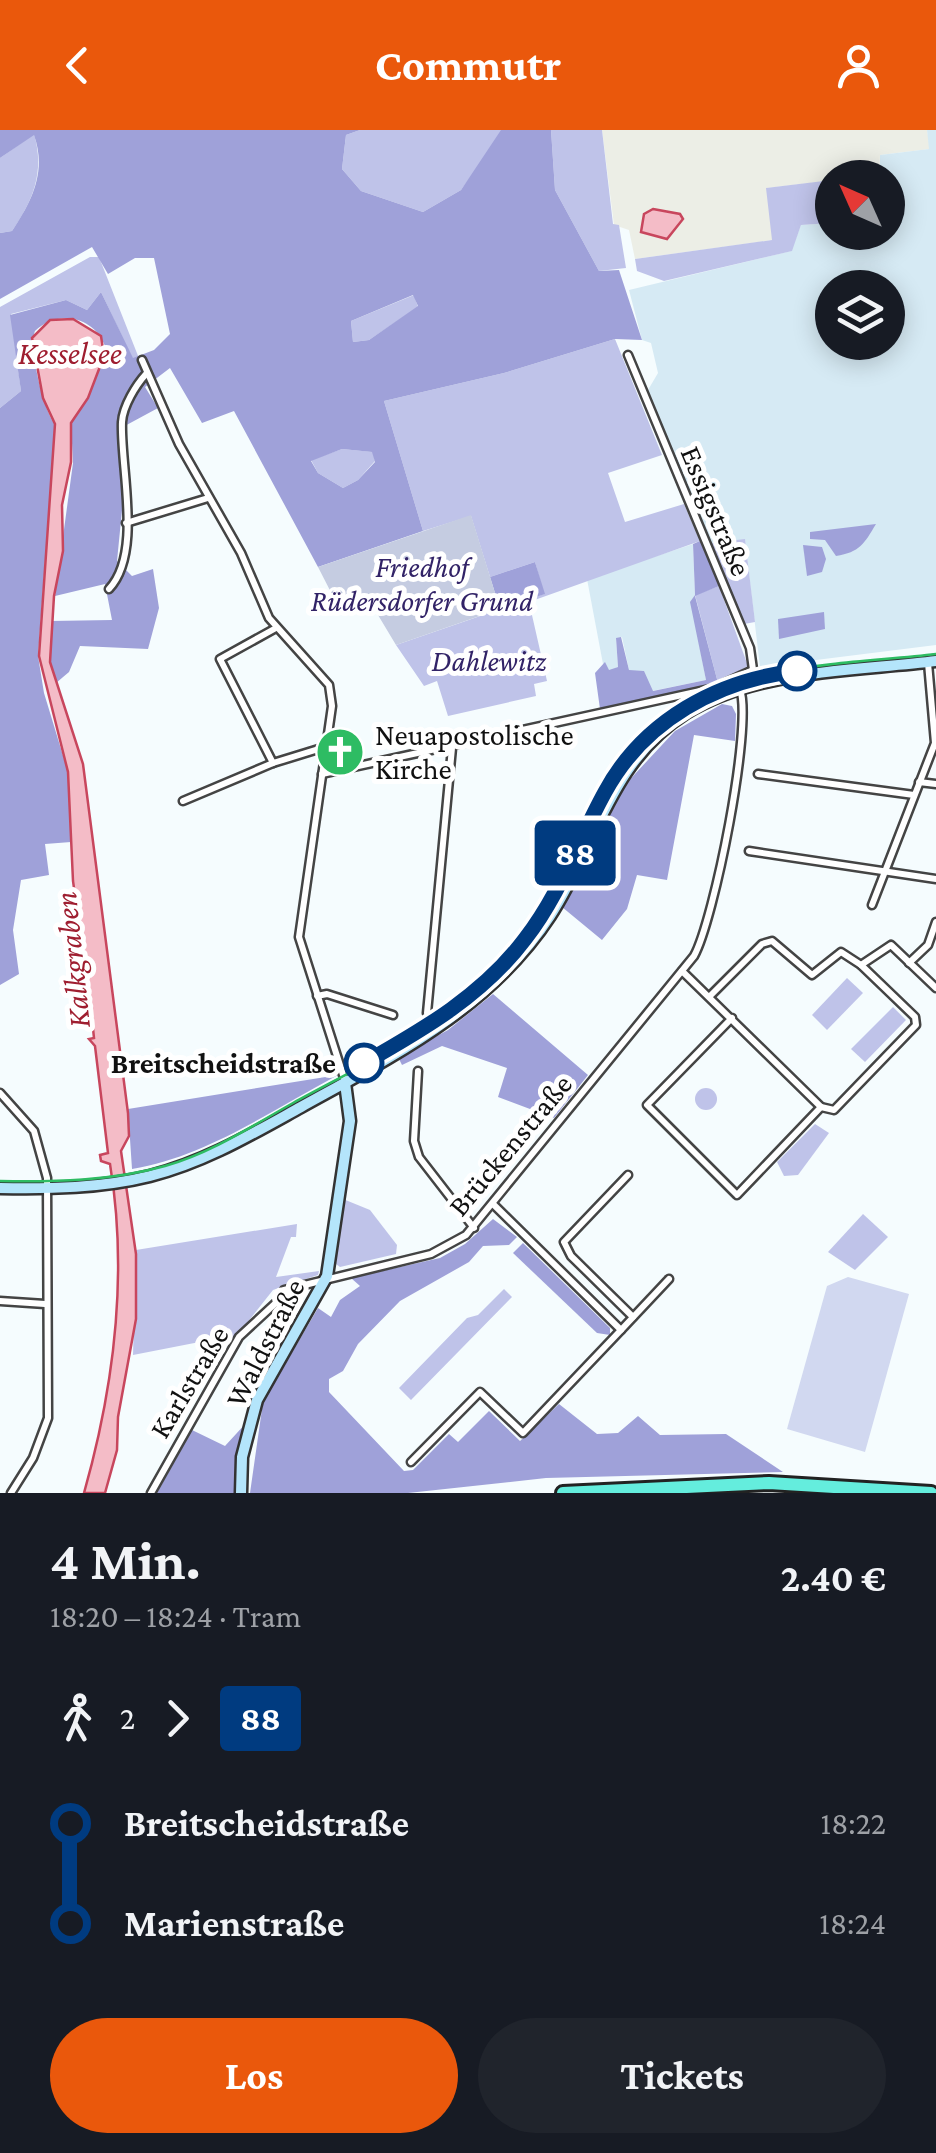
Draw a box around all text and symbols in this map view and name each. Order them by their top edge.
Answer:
icon: back [50,38,105,93]
icon: person [831,38,886,93]
text: Commutr [375,40,561,90]
north arrow [815,160,905,250]
map controls [815,160,905,360]
button: layers [815,270,905,360]
water label: Kesselsee [18,335,122,371]
street label: Essigstraße [673,441,759,581]
park label: Friedhof Rüdersdorfer Grund [311,550,534,618]
park label: Dahlewitz [432,644,547,677]
unlabelled marker [778,652,816,690]
place label: Neuapostolische Kirche [375,718,574,785]
church icon: Neuapostolische Kirche [314,726,366,778]
line badge: 88 [530,820,620,886]
text: 88 [555,834,595,873]
water label: Kalkgraben [47,890,97,1030]
marker: Breitscheidstraße [345,1044,383,1082]
place label: Breitscheidstraße [111,1046,336,1079]
street label: Brückenstraße [441,1067,578,1222]
street label: Waldstraße [218,1273,311,1412]
street label: Karlstraße [142,1320,235,1444]
text: 4 Min. [50,1530,201,1591]
text: 2.40 € [781,1557,886,1599]
text: 18:20 – 18:24 · Tram [50,1598,301,1634]
icon: walk [50,1691,105,1746]
icon: forward [150,1691,205,1746]
text: 88 [240,1699,281,1738]
text: 2 [120,1700,135,1736]
text: Breitscheidstraße [124,1802,409,1844]
text: 18:22 [821,1805,886,1841]
text: Marienstraße [124,1902,344,1944]
text: 18:24 [819,1905,886,1941]
button: Los [50,2018,458,2133]
button: Tickets [478,2018,886,2133]

